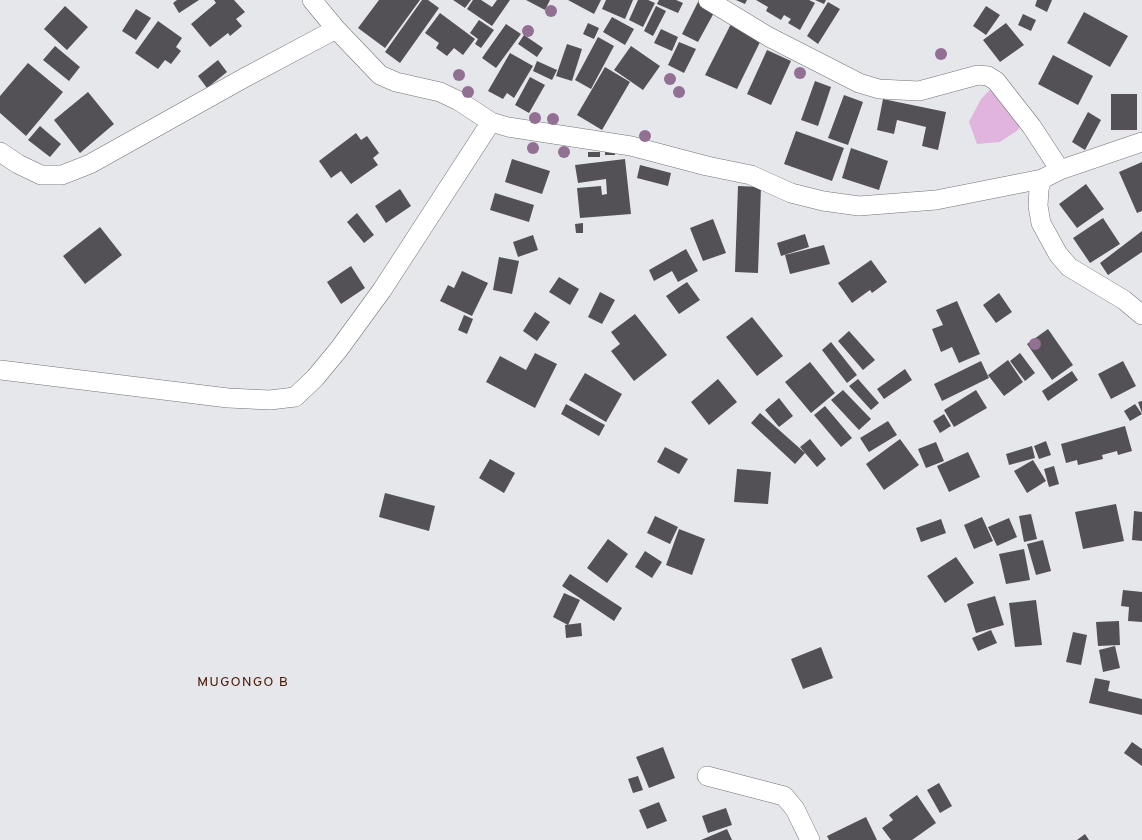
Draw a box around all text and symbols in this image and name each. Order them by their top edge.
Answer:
district label: MUGONGO B [197,675,289,691]

